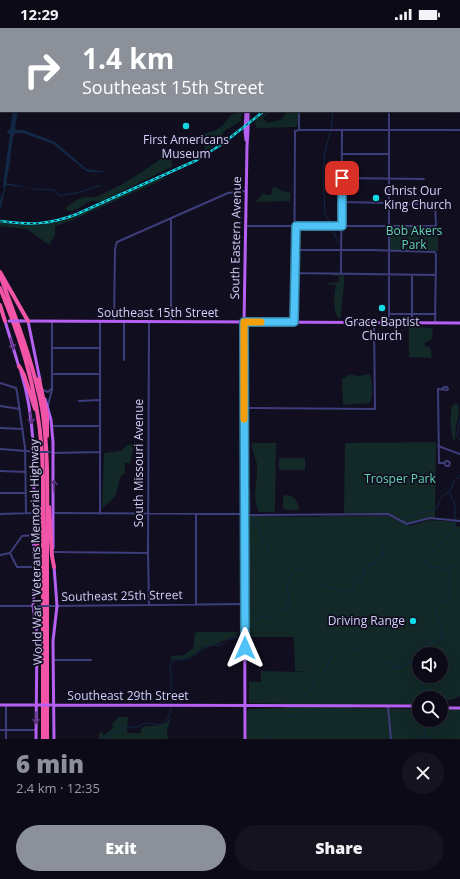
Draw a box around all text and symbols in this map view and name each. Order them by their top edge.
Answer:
text: 12:29 [20,4,59,24]
text: 1.4 km [82,39,174,77]
icon: right [16,44,68,96]
text: Southeast 15th Street [82,75,264,99]
marker: First Americans Museum [181,121,191,131]
place label: First Americans Museum [143,131,229,162]
pin [325,161,359,195]
icon: arrive [331,167,353,189]
street label: South Eastern Avenue [226,176,245,300]
place label: Christ Our King Church [384,182,452,213]
marker: Christ Our King Church [371,193,381,203]
park label: Bob Akers Park [386,222,443,253]
marker: Grace Baptist Church [377,303,387,313]
street label: Southeast 15th Street [97,304,219,321]
place label: Grace Baptist Church [345,313,419,344]
one-way arrow [9,337,16,350]
street label: South Missouri Avenue [130,398,147,527]
one-way arrow [27,411,35,424]
street label: World War I Veterans Memorial Highway [25,438,46,665]
park label: Trosper Park [364,470,437,487]
one-way arrow [50,480,58,493]
street label: Southeast 25th Street [61,586,183,605]
place label: Driving Range [328,612,405,629]
marker: Driving Range [408,616,418,626]
position arrow [224,627,266,669]
map controls [412,647,448,727]
button: sound [412,647,448,683]
street label: Southeast 29th Street [67,687,189,704]
button: search [412,691,448,727]
one-way arrow [32,711,40,724]
text: 6 min [16,747,84,780]
button: close [402,752,444,794]
text: 2.4 km · 12:35 [16,779,100,797]
button: Exit [16,825,226,871]
button: Share [234,825,444,871]

